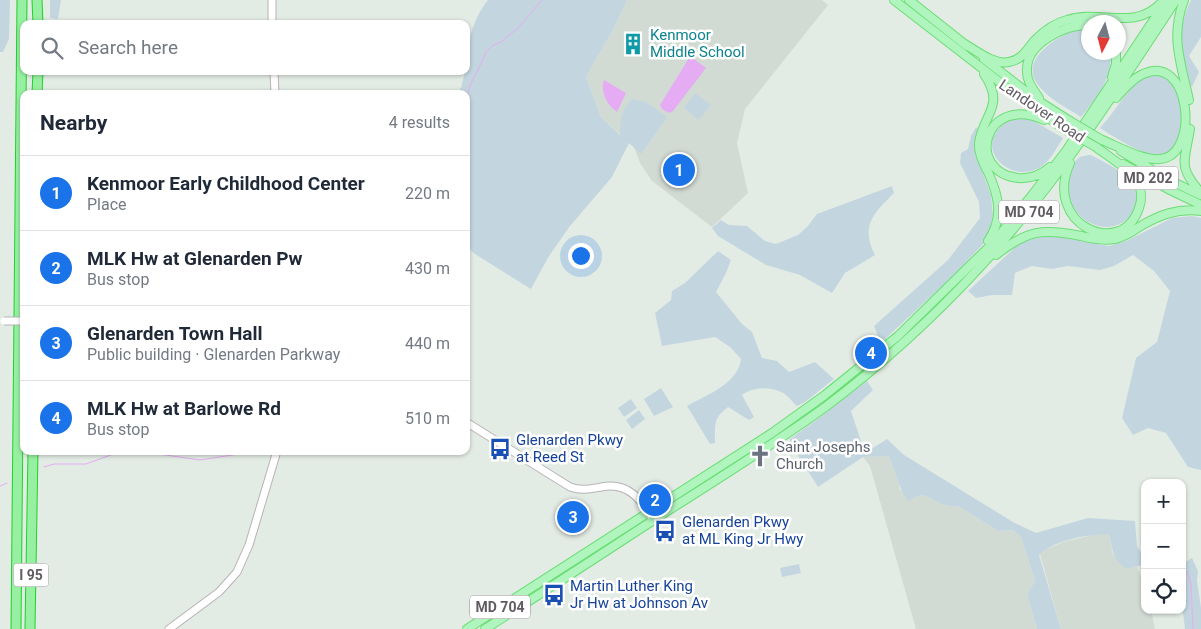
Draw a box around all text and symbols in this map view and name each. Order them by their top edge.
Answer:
north arrow [1081,15,1126,60]
search box [20,20,470,75]
place label: Kenmoor Middle School [650,26,745,61]
building icon: Kenmoor Middle School [620,31,646,57]
icon: search [38,34,66,62]
text: Search here [78,36,178,59]
street label: Landover Road [996,76,1088,146]
text: Nearby [40,111,107,135]
text: 4 results [389,113,450,132]
pin: 1 [663,151,695,189]
road number: MD 202 [1118,167,1178,190]
text: Kenmoor Early Childhood Center [87,172,365,195]
text: 1 [51,184,61,203]
text: 220 m [405,184,450,203]
text: Place [87,195,127,214]
road number: MD 704 [999,200,1059,223]
your location [568,243,594,269]
text: MLK Hw at Glenarden Pw [87,247,303,270]
text: 2 [51,259,61,278]
text: 430 m [405,259,450,278]
text: Bus stop [87,270,149,289]
text: Glenarden Town Hall [87,322,263,345]
text: 3 [51,334,61,353]
text: 440 m [405,334,450,353]
pin: 4 [855,334,887,372]
text: Public building · Glenarden Parkway [87,345,340,364]
text: MLK Hw at Barlowe Rd [87,397,281,420]
text: 4 [51,409,61,428]
text: 510 m [405,409,450,428]
text: Bus stop [87,420,149,439]
place label: Glenarden Pkwy at Reed St [516,431,623,466]
bus stop icon: Glenarden Pkwy at Reed St [487,436,513,462]
place label: Saint Josephs Church [776,438,871,473]
church icon: Saint Josephs Church [747,443,773,469]
map controls [1141,479,1186,614]
button: + [1141,479,1186,524]
pin: 2 [639,481,671,519]
pin: 3 [557,498,589,536]
place label: Glenarden Pkwy at ML King Jr Hwy [682,513,803,548]
bus stop icon: Glenarden Pkwy at ML King Jr Hwy [652,518,678,544]
button: − [1141,524,1186,569]
road number: I 95 [14,564,48,586]
button: locate [1141,569,1186,614]
place label: Martin Luther King Jr Hw at Johnson Av [570,577,708,612]
bus stop icon: Martin Luther King Jr Hw at Johnson Av [541,582,567,608]
road number: MD 704 [470,596,530,618]

